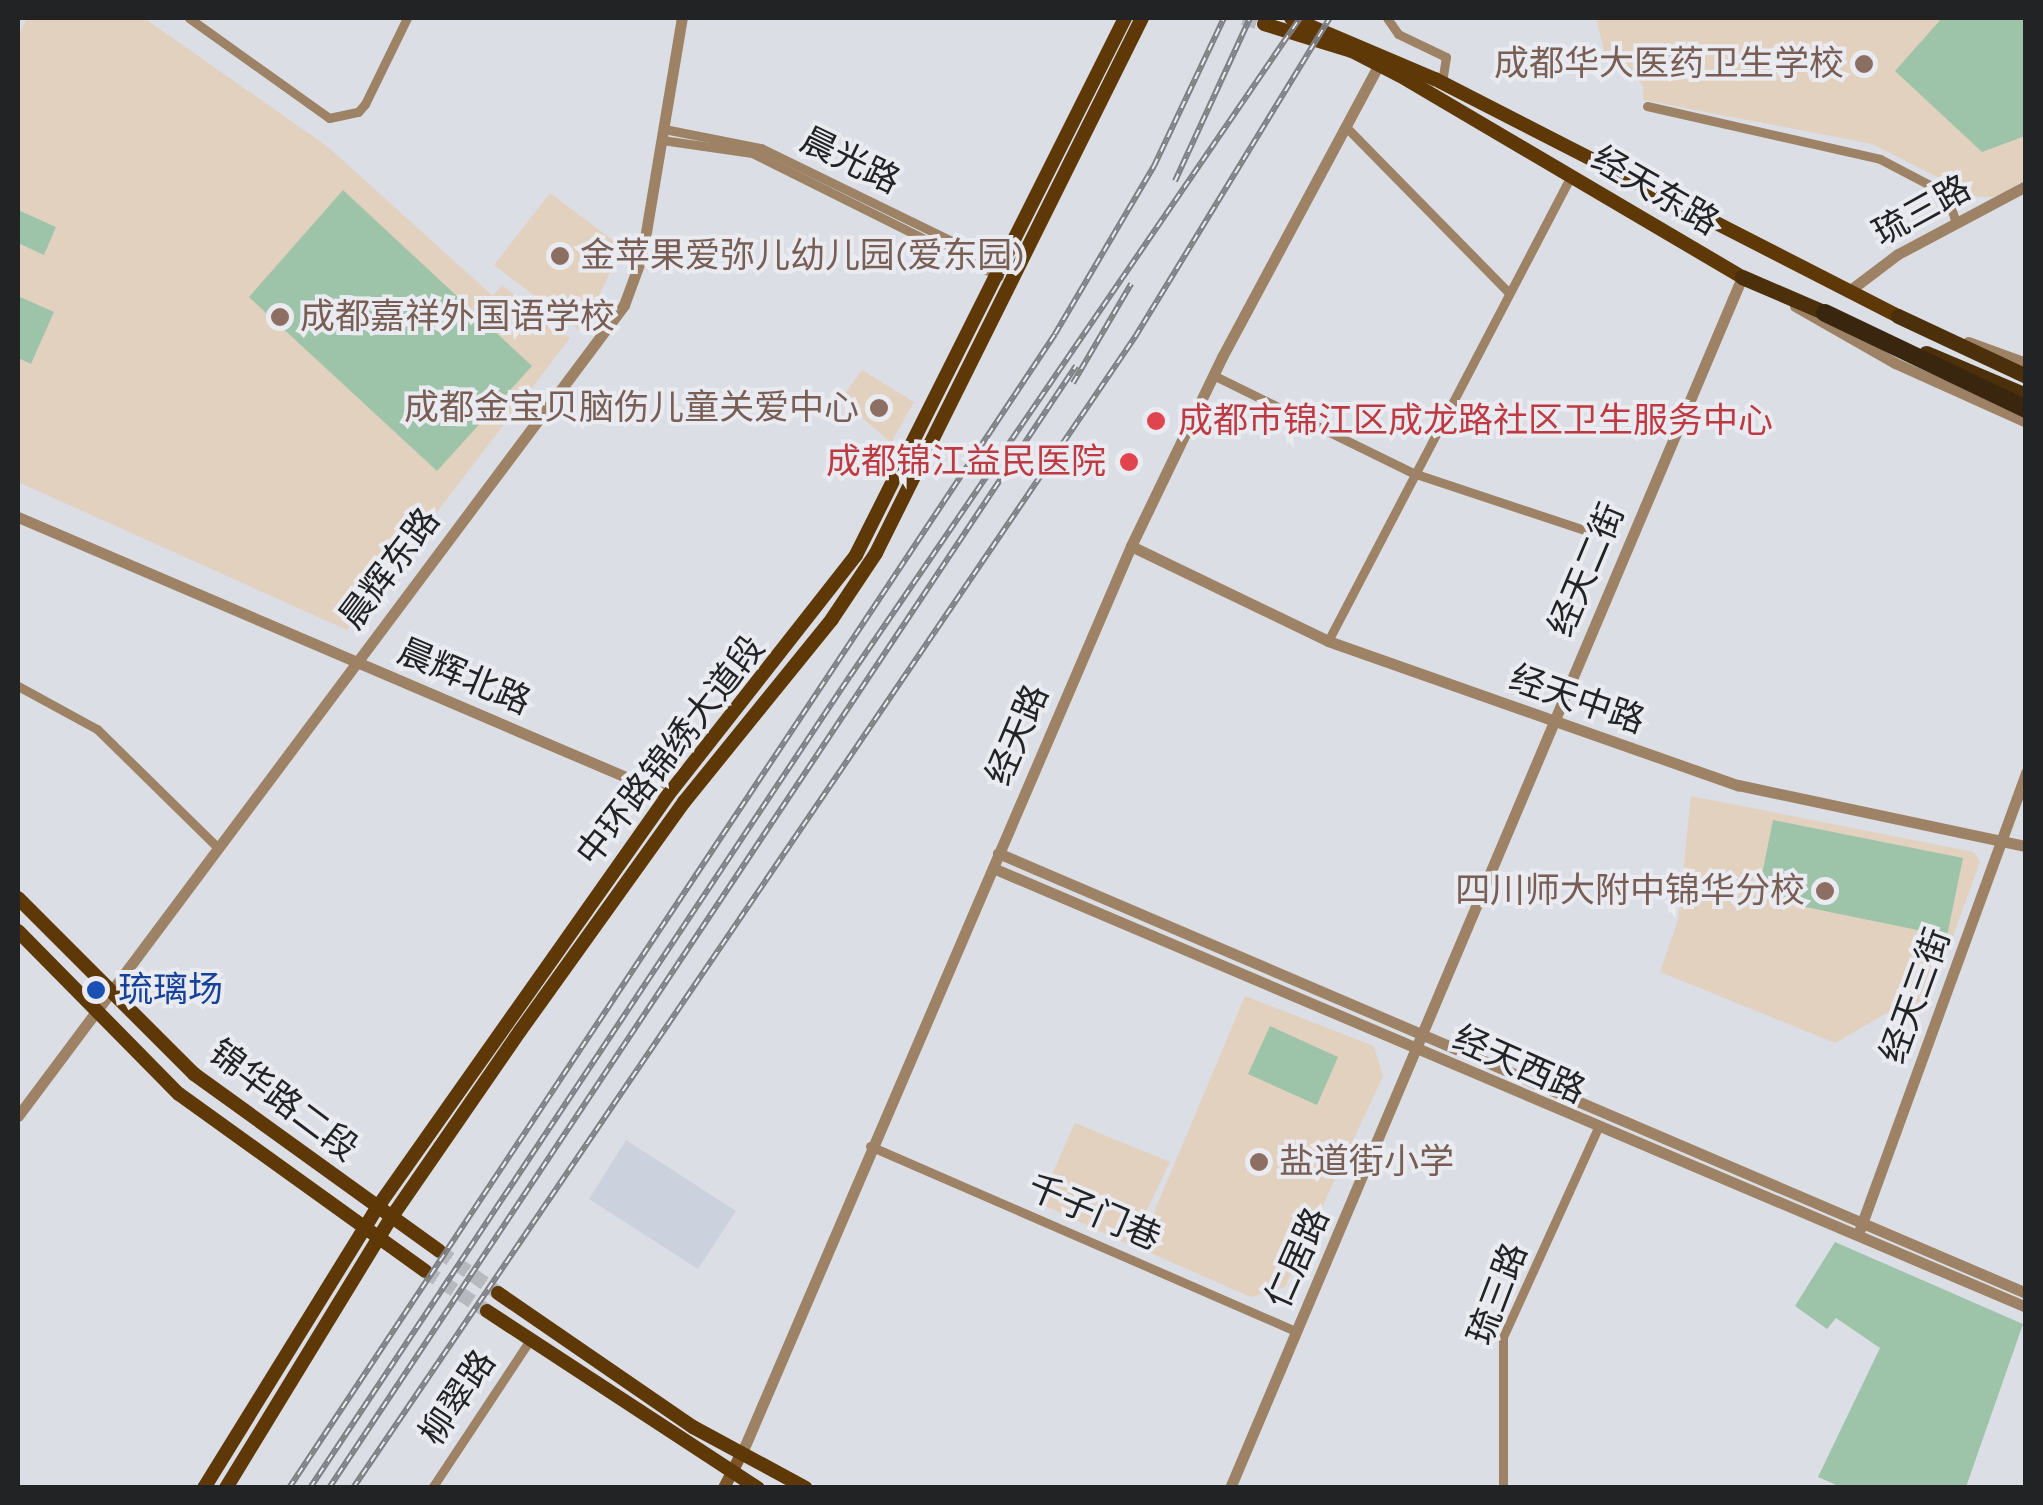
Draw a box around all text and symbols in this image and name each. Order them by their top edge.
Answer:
place label: 成都华大医药卫生学校 [1494,43,1844,85]
marker: 成都华大医药卫生学校 [1853,53,1875,75]
street label: 晨光路 [794,119,906,203]
street label: 经天东路 [1584,138,1726,244]
street label: 琉三路 [1866,167,1978,255]
place label: 金苹果爱弥儿幼儿园(爱东园) [580,235,1025,277]
marker: 金苹果爱弥儿幼儿园(爱东园) [549,245,571,267]
place label: 成都嘉祥外国语学校 [300,296,615,338]
marker: 成都嘉祥外国语学校 [269,306,291,328]
place label: 成都金宝贝脑伤儿童关爱中心 [404,387,859,429]
marker: 成都金宝贝脑伤儿童关爱中心 [868,397,890,419]
place label: 成都市锦江区成龙路社区卫生服务中心 [1178,400,1773,442]
marker: 成都市锦江区成龙路社区卫生服务中心 [1143,408,1169,434]
place label: 成都锦江益民医院 [826,441,1106,483]
marker: 成都锦江益民医院 [1116,449,1142,475]
street label: 经天二街 [1540,497,1634,643]
street label: 晨辉东路 [331,500,449,638]
street label: 中环路锦绣大道段 [568,628,774,874]
street label: 晨辉北路 [391,630,537,724]
street label: 经天中路 [1504,657,1650,743]
street label: 经天路 [978,678,1058,792]
place label: 四川师大附中锦华分校 [1455,870,1805,912]
marker: 四川师大附中锦华分校 [1814,880,1836,902]
street label: 经天三街 [1872,923,1960,1069]
place label: 琉璃场 [118,969,223,1011]
marker: 琉璃场 [83,977,109,1003]
street label: 经天西路 [1447,1017,1591,1113]
street label: 锦华路二段 [200,1032,366,1170]
place label: 盐道街小学 [1279,1141,1454,1183]
marker: 盐道街小学 [1248,1151,1270,1173]
street label: 千子门巷 [1021,1166,1167,1260]
street label: 仁居路 [1257,1201,1339,1315]
street label: 琉三路 [1460,1237,1536,1351]
street label: 柳翠路 [411,1343,505,1453]

